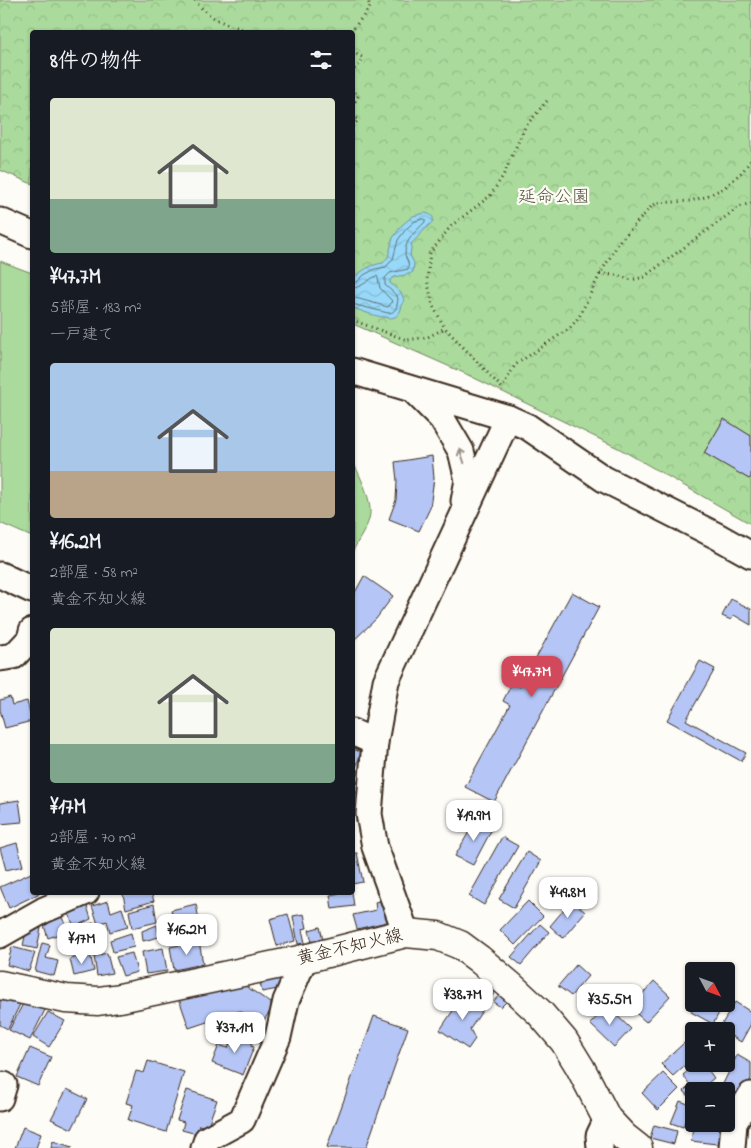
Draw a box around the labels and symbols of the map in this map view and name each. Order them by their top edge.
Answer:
park label: 延命公園 [518,185,590,211]
one-way arrow [456,448,466,464]
pin: ¥47.7M [491,656,573,698]
pin: ¥19.9M [433,800,515,842]
pin: ¥49.8M [527,876,609,919]
pin: ¥16.2M [146,914,228,956]
pin: ¥17M [52,922,112,965]
street label: 黄金不知火線 [294,923,406,973]
north arrow [685,962,735,1012]
pin: ¥38.7M [422,978,504,1021]
pin: ¥35.5M [569,984,651,1026]
pin: ¥37.1M [194,1012,276,1054]

